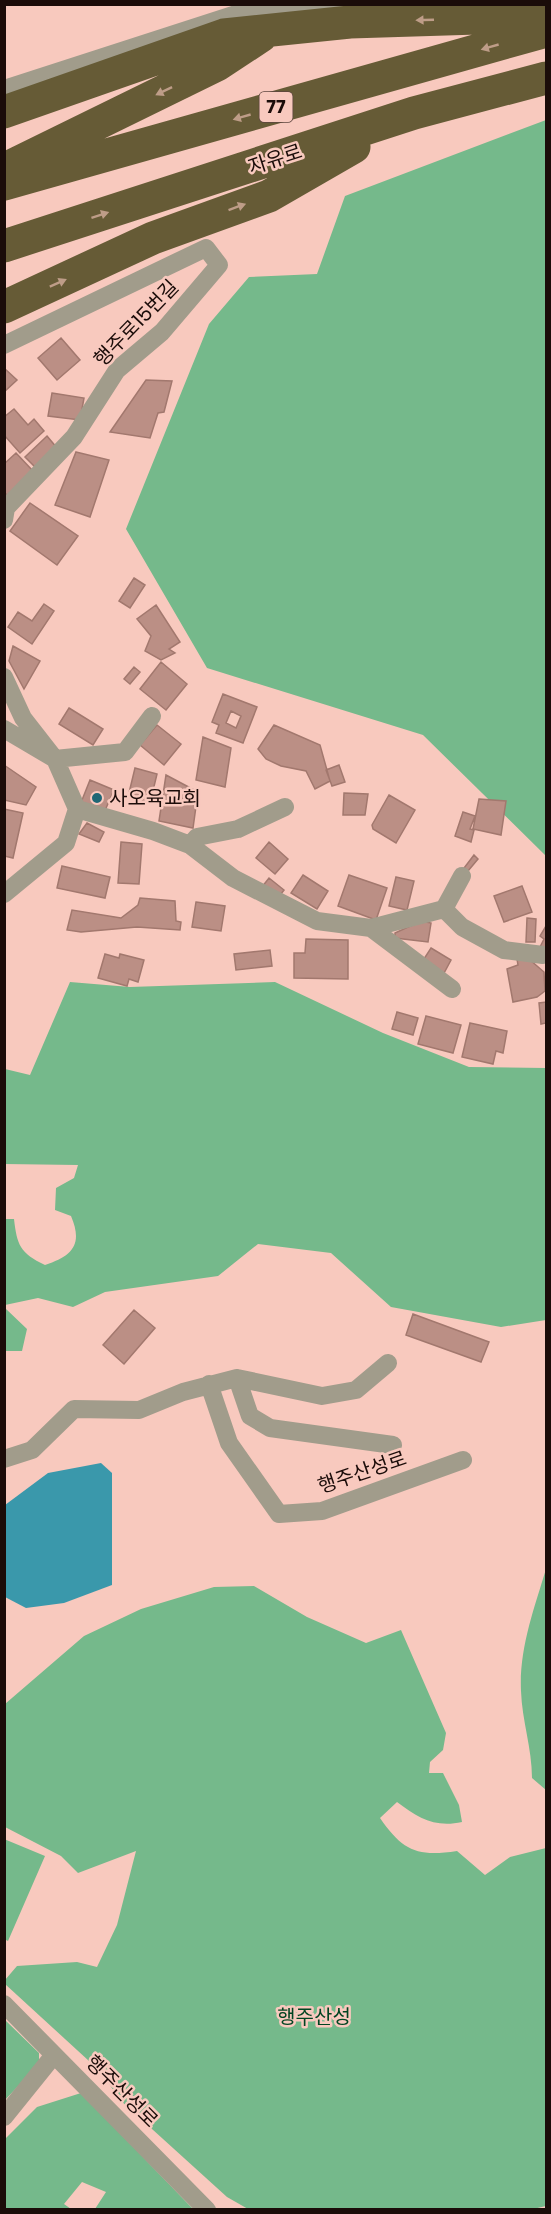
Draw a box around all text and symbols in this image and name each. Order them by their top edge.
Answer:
one-way arrow [416,15,435,25]
one-way arrow [481,43,499,52]
one-way arrow [156,86,173,95]
road number: 77 [260,92,292,122]
one-way arrow [233,113,251,122]
street label: 자유로 [244,137,306,181]
one-way arrow [229,202,247,212]
one-way arrow [91,210,109,219]
street label: 행주로15번길 [87,273,185,373]
one-way arrow [49,278,67,288]
place label: 사오육교회 [109,784,201,812]
marker: 사오육교회 [90,791,104,805]
street label: 행주산성로 [314,1444,410,1500]
park label: 행주산성 [277,2003,351,2031]
street label: 행주산성로 [80,2049,164,2133]

